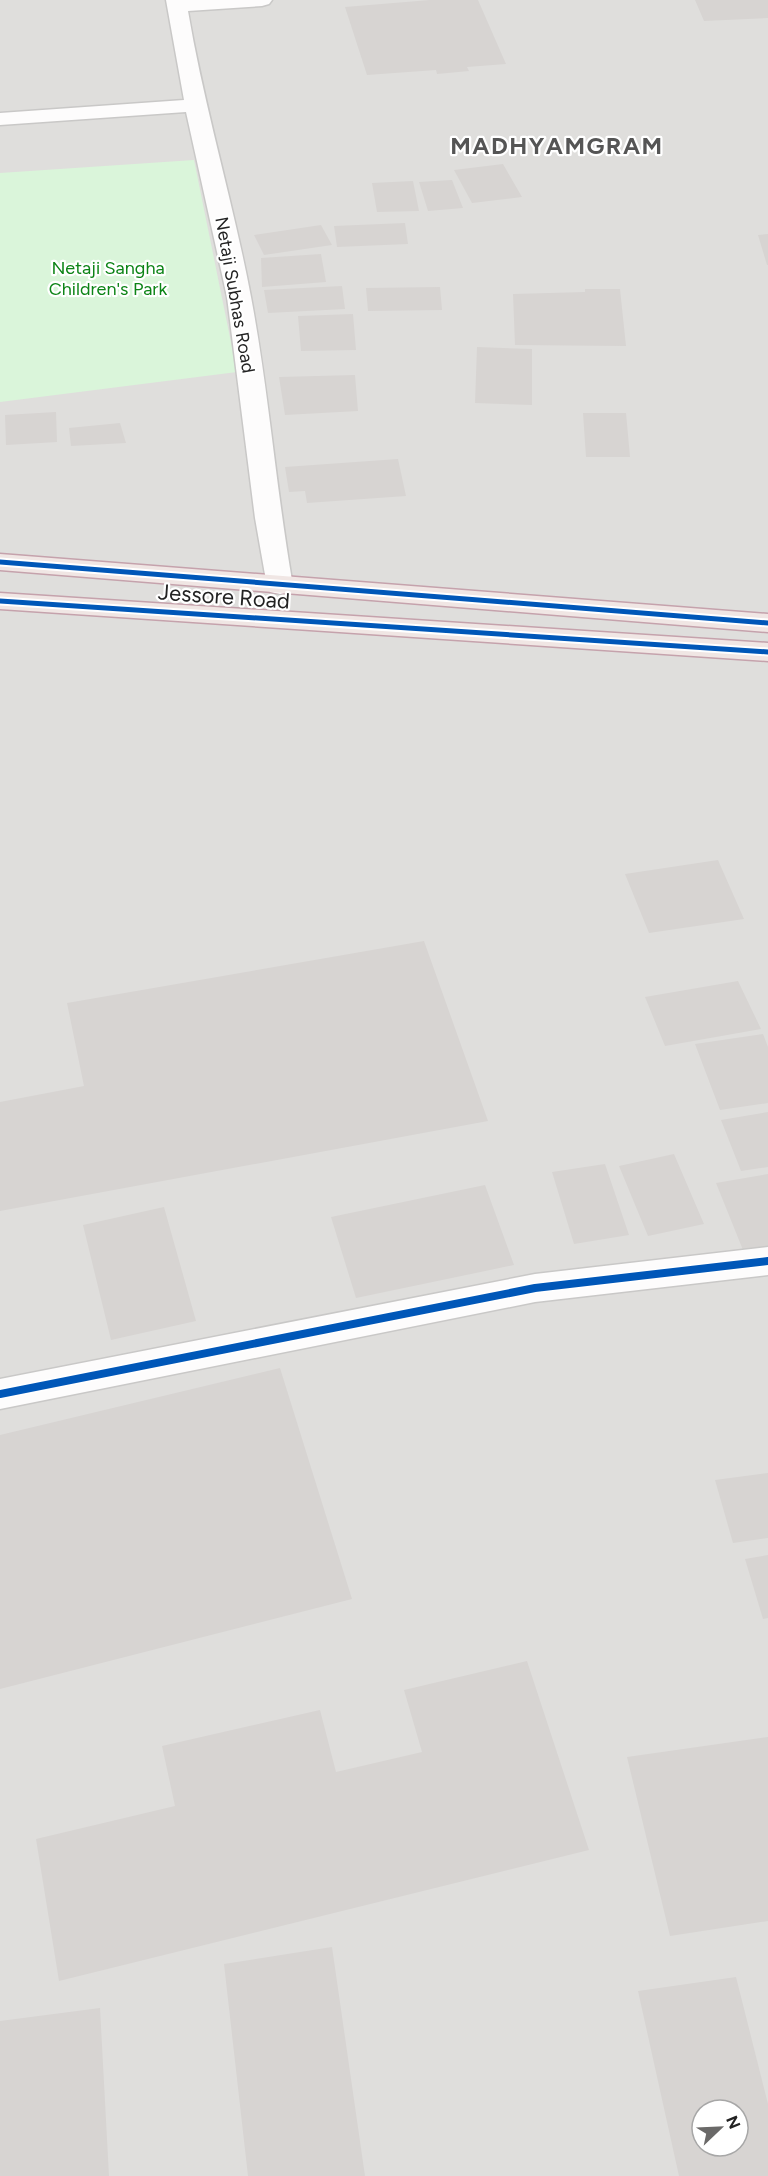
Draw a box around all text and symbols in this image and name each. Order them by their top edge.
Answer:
district label: MADHYAMGRAM [450,131,664,160]
street label: Netaji Subhas Road [210,215,260,375]
park label: Netaji Sangha Children's Park [49,257,167,300]
street label: Jessore Road [157,578,291,615]
north arrow [690,2098,750,2158]
text: N [722,2113,745,2132]

